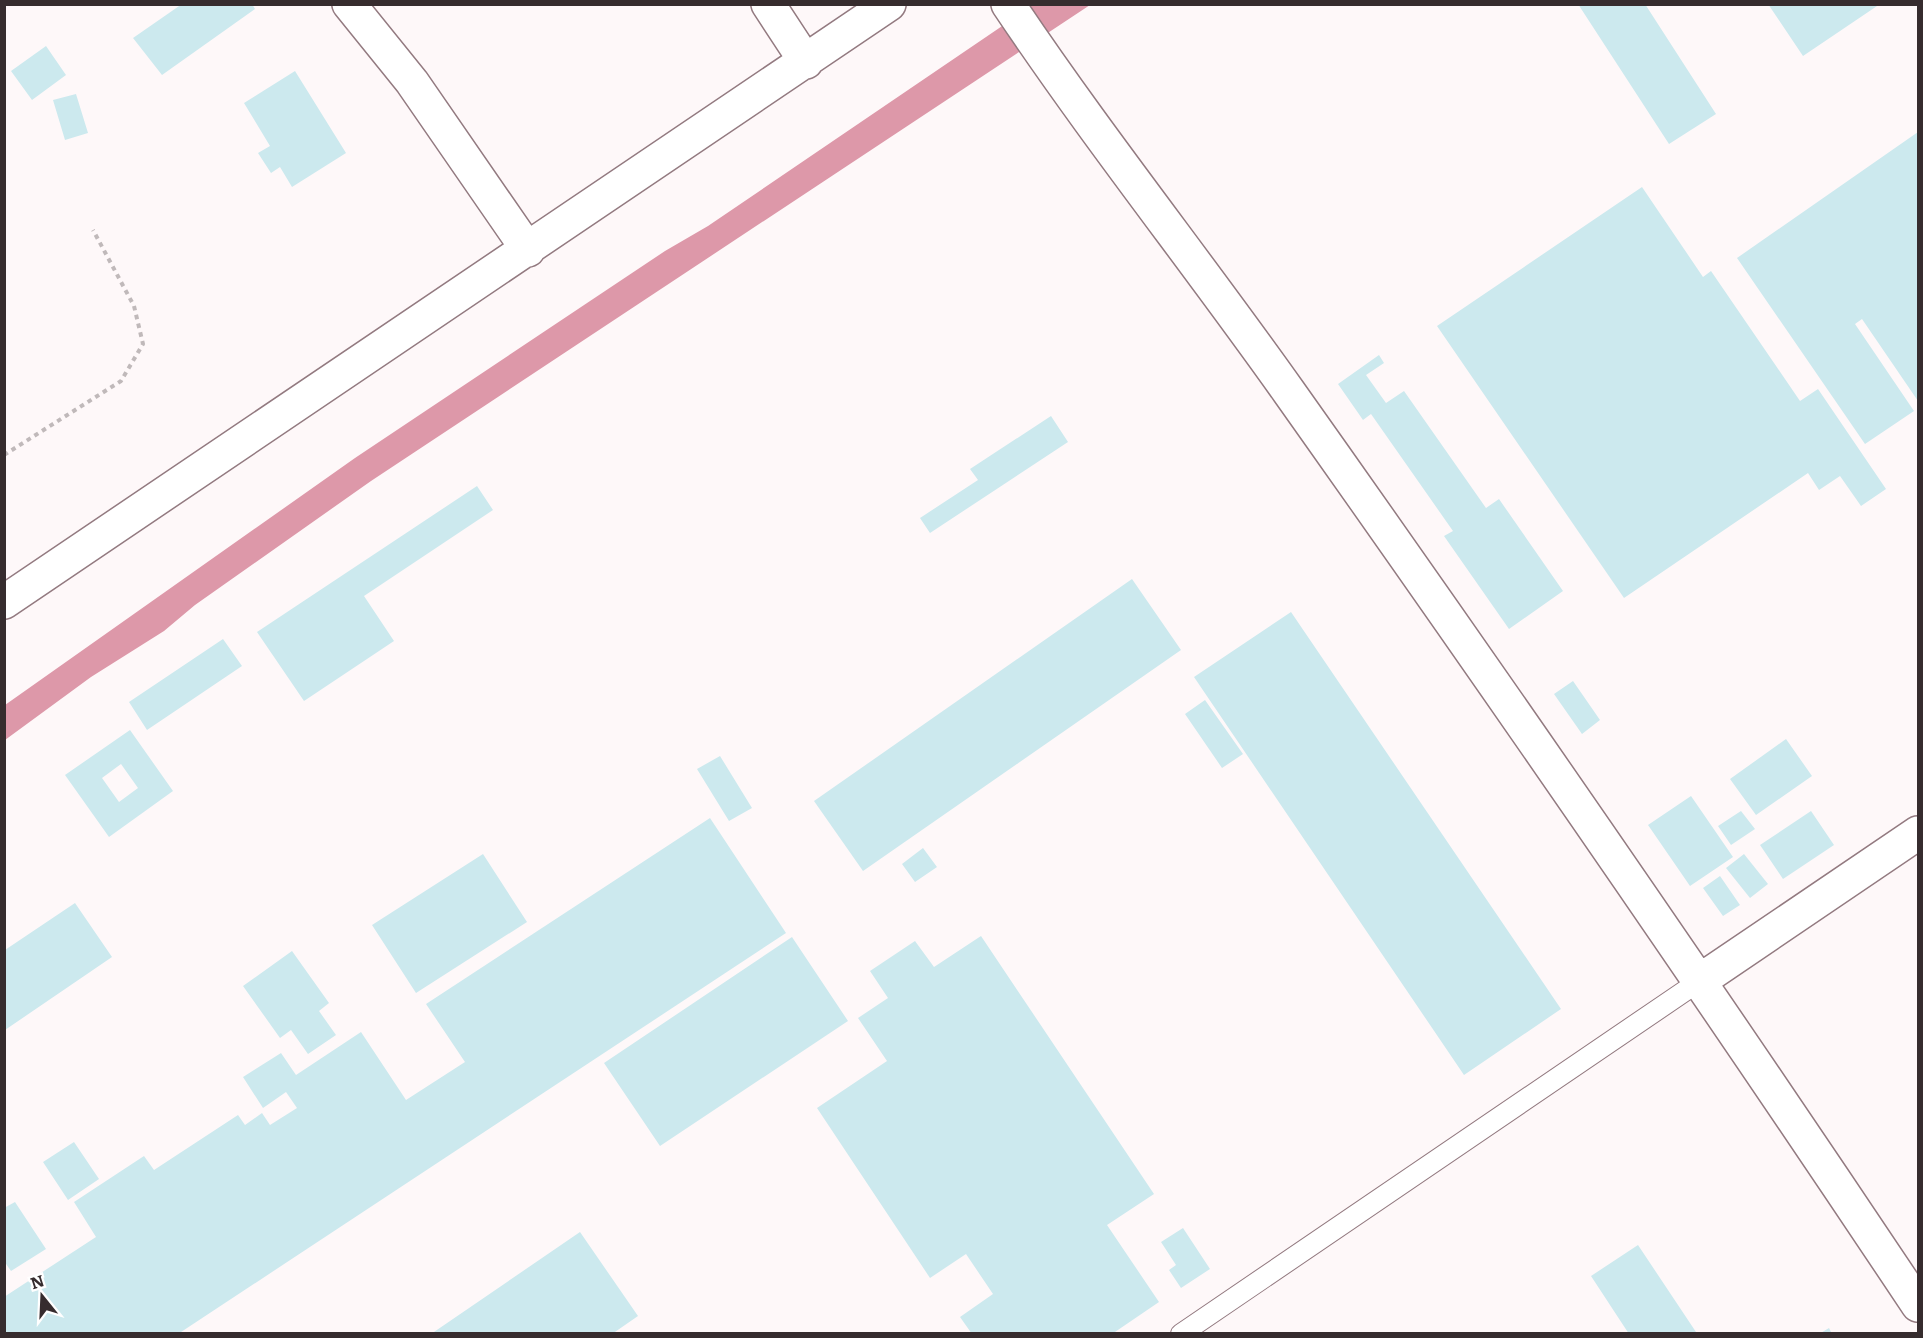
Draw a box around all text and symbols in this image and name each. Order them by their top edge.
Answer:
north arrow [12,1266,72,1326]
text: N [27,1267,47,1294]

